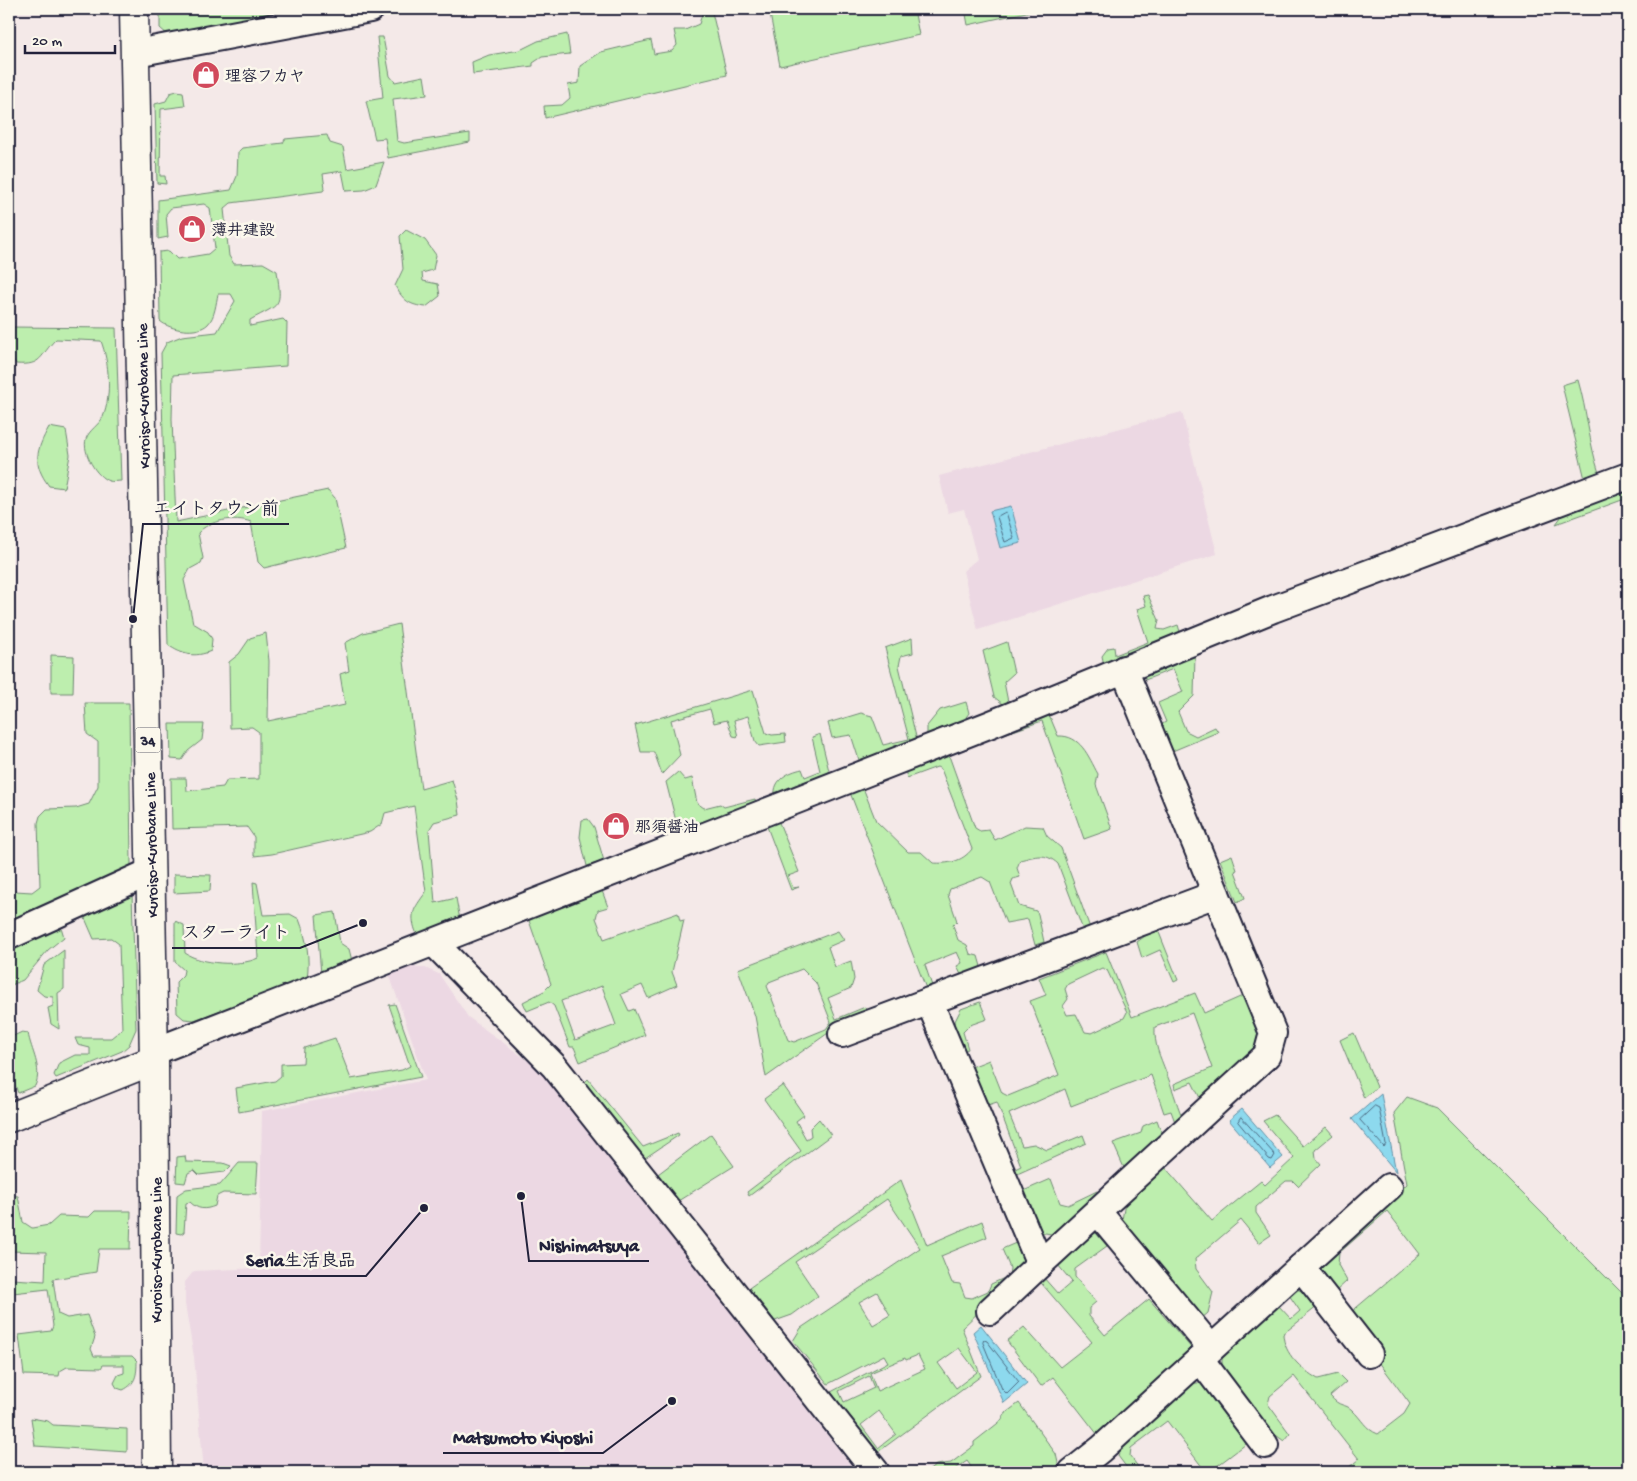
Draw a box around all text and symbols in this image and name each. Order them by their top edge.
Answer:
scale bar [25,22,115,54]
text: 20 m [32,33,62,51]
shop icon: 理容フカヤ [191,60,221,90]
place label: 理容フカヤ [225,67,305,88]
shop icon: 薄井建設 [177,214,207,244]
place label: 薄井建設 [211,221,275,242]
street label: Kuroiso-Kurobane Line [135,322,156,469]
callout: エイトタウン前 [143,491,289,524]
text: エイトタウン前 [153,499,279,521]
road number: 34 [136,728,160,752]
street label: Kuroiso-Kurobane Line [143,771,164,918]
shop icon: 那須醤油 [601,811,631,841]
place label: 那須醤油 [635,818,699,839]
callout: スターライト [172,915,300,948]
text: スターライト [182,924,290,945]
street label: Kuroiso-Kurobane Line [149,1177,168,1323]
callout: Nishimatsuya [529,1228,649,1261]
text: Nishimatsuya [539,1237,640,1258]
callout: Seria生活良品 [237,1243,366,1276]
text: Seria生活良品 [246,1251,356,1273]
callout: Matsumoto Kiyoshi [443,1420,603,1453]
text: Matsumoto Kiyoshi [453,1429,593,1450]

